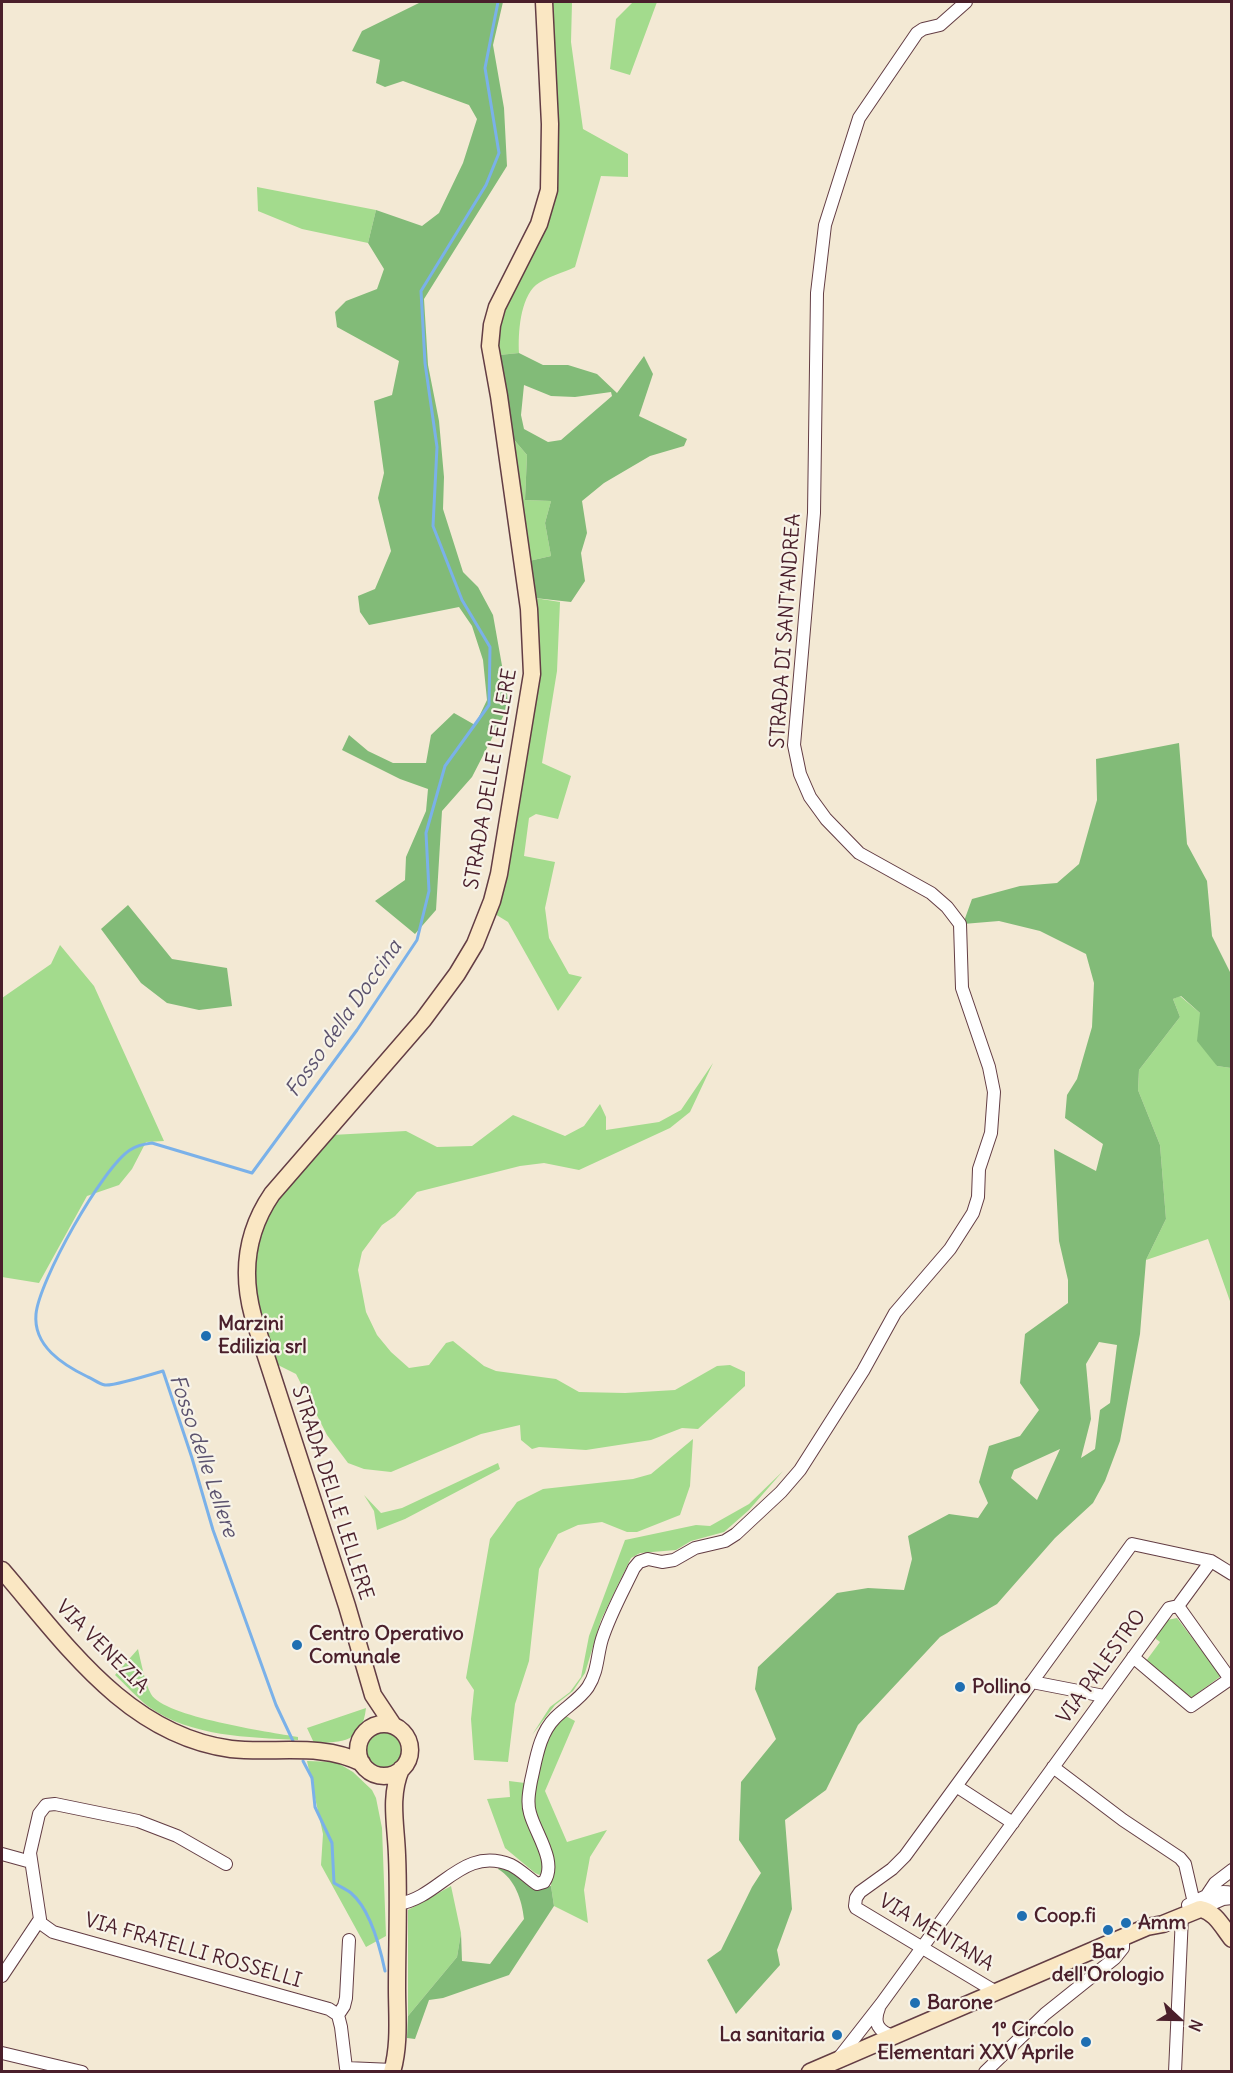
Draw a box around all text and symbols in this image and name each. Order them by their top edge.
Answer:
street label: STRADA DI SANT'ANDREA [766,513,806,749]
street label: STRADA DELLE LELLERE [460,667,522,891]
water label: Fosso della Doccina [281,936,407,1102]
place label: Marzini Edilizia srl [218,1312,307,1359]
marker: Marzini Edilizia srl [199,1329,213,1343]
water label: Fosso delle Lellere [163,1372,243,1540]
street label: STRADA DELLE LELLERE [286,1383,378,1603]
street label: VIA VENEZIA [51,1596,153,1698]
street label: VIA PALESTRO [1053,1605,1151,1729]
place label: Centro Operativo Comunale [309,1622,464,1669]
marker: Centro Operativo Comunale [290,1638,304,1652]
place label: Pollino [972,1675,1031,1699]
marker: Pollino [953,1680,967,1694]
street label: VIA MENTANA [874,1889,998,1977]
place label: Coop.fi [1034,1904,1096,1928]
street label: VIA FRATELLI ROSSELLI [82,1908,304,1994]
marker: Coop.fi [1015,1909,1029,1923]
place label: Amm [1138,1911,1186,1935]
marker: Amm [1119,1916,1133,1930]
marker: Bar dell'Orologio [1101,1923,1115,1937]
place label: Bar dell'Orologio [1052,1940,1164,1987]
north arrow [1149,1989,1209,2049]
place label: Barone [927,1991,993,2015]
marker: Barone [908,1996,922,2010]
text: N [1184,2017,1207,2035]
place label: 1° Circolo Elementari XXV Aprile [877,2018,1074,2065]
place label: La sanitaria [719,2023,825,2047]
marker: La sanitaria [830,2028,844,2042]
marker: 1° Circolo Elementari XXV Aprile [1079,2035,1093,2049]

